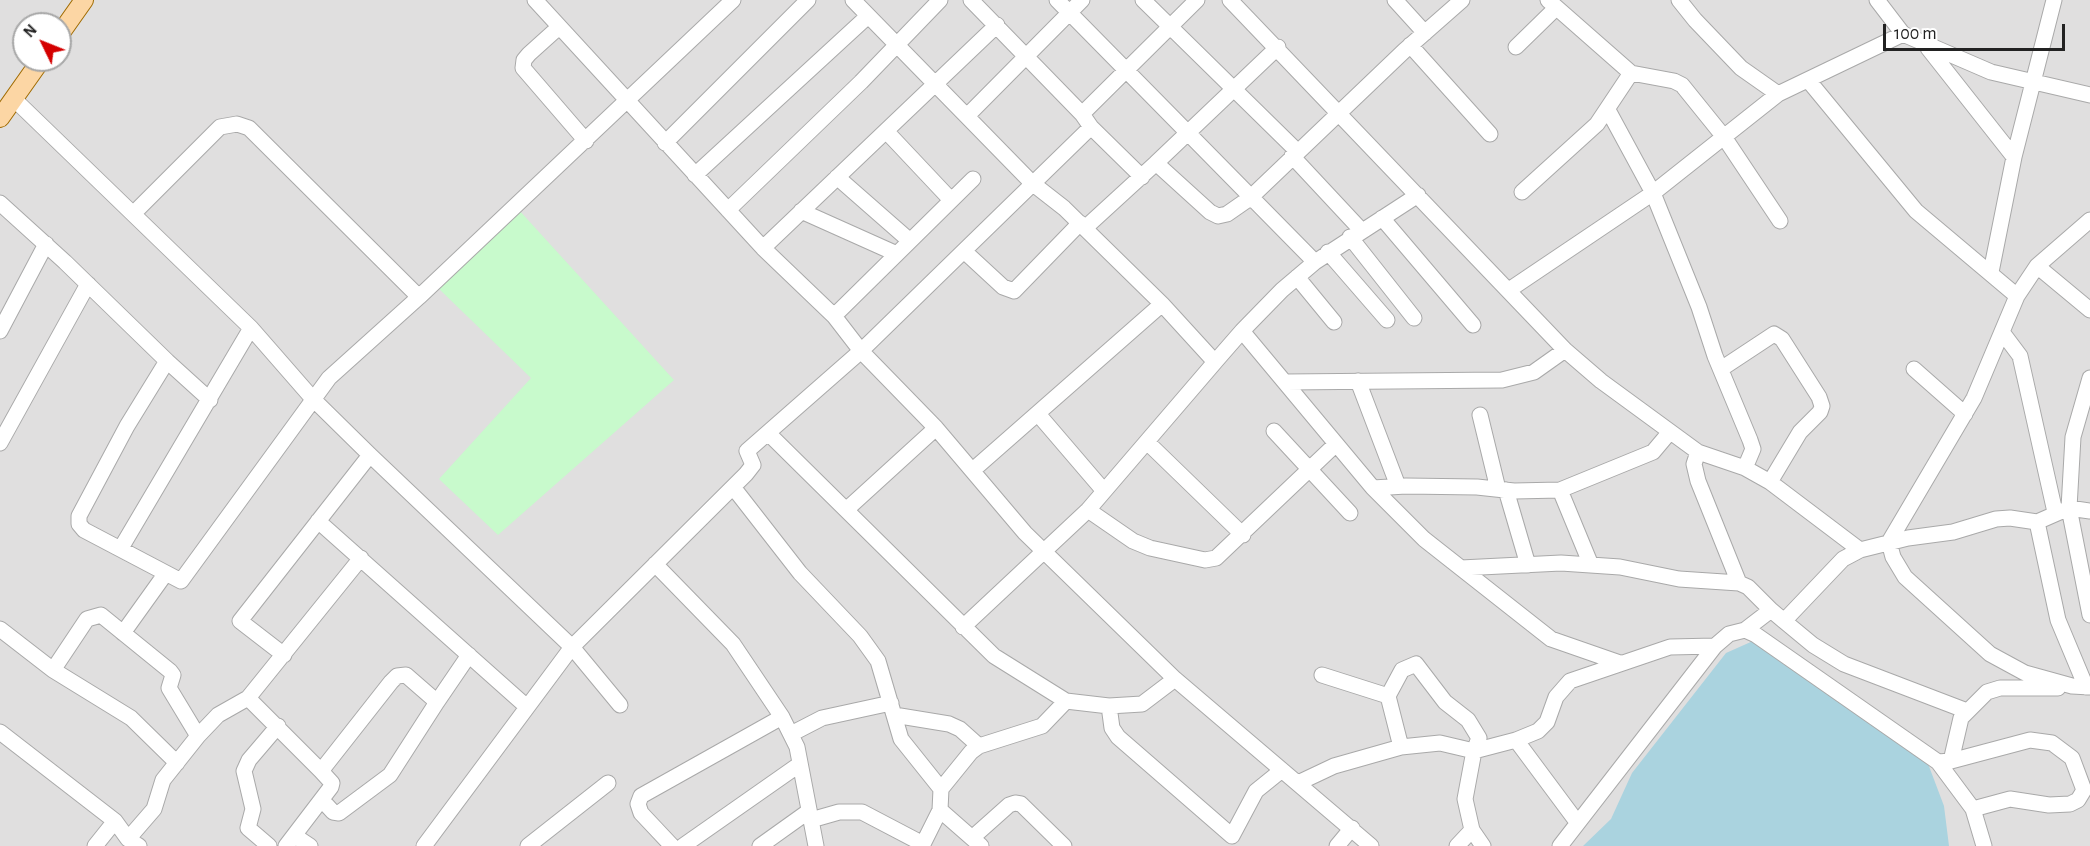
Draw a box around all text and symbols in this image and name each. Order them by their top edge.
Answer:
north arrow [12,12,72,72]
scale bar [1886,12,2068,50]
text: N [21,22,40,41]
text: 100 m [1894,25,1937,43]

